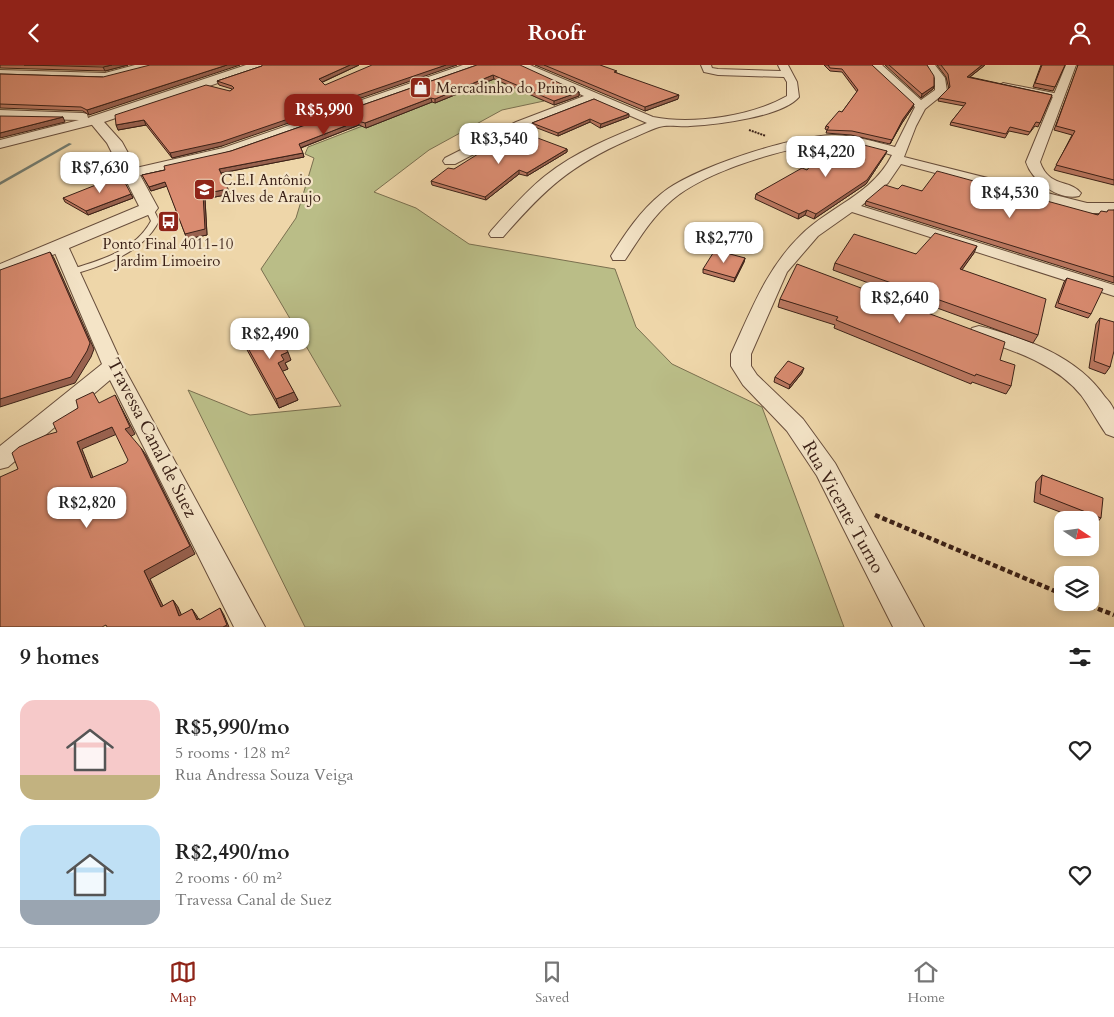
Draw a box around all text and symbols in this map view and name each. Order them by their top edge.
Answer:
text: Roofr [528,18,586,48]
icon: back [20,19,48,47]
icon: person [1066,19,1094,47]
shop icon: Mercadinho do Primo [408,76,432,100]
place label: Mercadinho do Primo [436,78,576,98]
pin: R$5,990 [278,93,370,136]
text: R$5,990 [295,99,353,121]
pin: R$3,540 [453,123,545,165]
text: R$3,540 [470,128,528,150]
pin: R$4,220 [780,135,872,178]
text: R$4,220 [797,141,855,163]
pin: R$7,630 [54,151,146,194]
text: R$7,630 [71,157,129,179]
place label: C.E.I Antônio Alves de Araujo [221,170,321,207]
school or university icon: C.E.I Antônio Alves de Araujo [193,177,217,201]
pin: R$4,530 [964,177,1056,219]
text: R$4,530 [981,182,1039,204]
bus stop icon: Ponto Final 4011-10 Jardim Limoeiro [156,209,180,233]
pin: R$2,770 [678,221,770,264]
text: R$2,770 [695,227,753,249]
place label: Ponto Final 4011-10 Jardim Limoeiro [103,234,234,271]
pin: R$2,640 [854,281,946,324]
text: R$2,640 [871,287,929,309]
pin: R$2,490 [224,317,316,360]
text: R$2,490 [241,323,299,345]
street label: Travessa Canal de Suez [101,354,203,522]
street label: Rua Vicente Turno [796,436,890,578]
pin: R$2,820 [41,487,133,529]
text: R$2,820 [58,492,116,514]
north arrow [1054,511,1099,556]
map controls [1054,511,1099,611]
button: layers [1054,566,1099,611]
text: 9 homes [20,643,99,672]
icon: filters [1066,643,1094,671]
text: R$5,990/mo [175,713,289,742]
icon: home [60,720,120,780]
icon: heart [1066,736,1094,764]
text: 5 rooms · 128 m² [175,742,290,764]
text: Rua Andressa Souza Veiga [175,764,353,786]
text: R$2,490/mo [175,838,289,867]
icon: home [60,845,120,905]
icon: heart [1066,861,1094,889]
text: 2 rooms · 60 m² [175,867,282,889]
text: Travessa Canal de Suez [175,889,332,911]
tab: Map [169,958,197,1007]
tab: Saved [535,958,569,1007]
tab: Home [907,958,945,1007]

